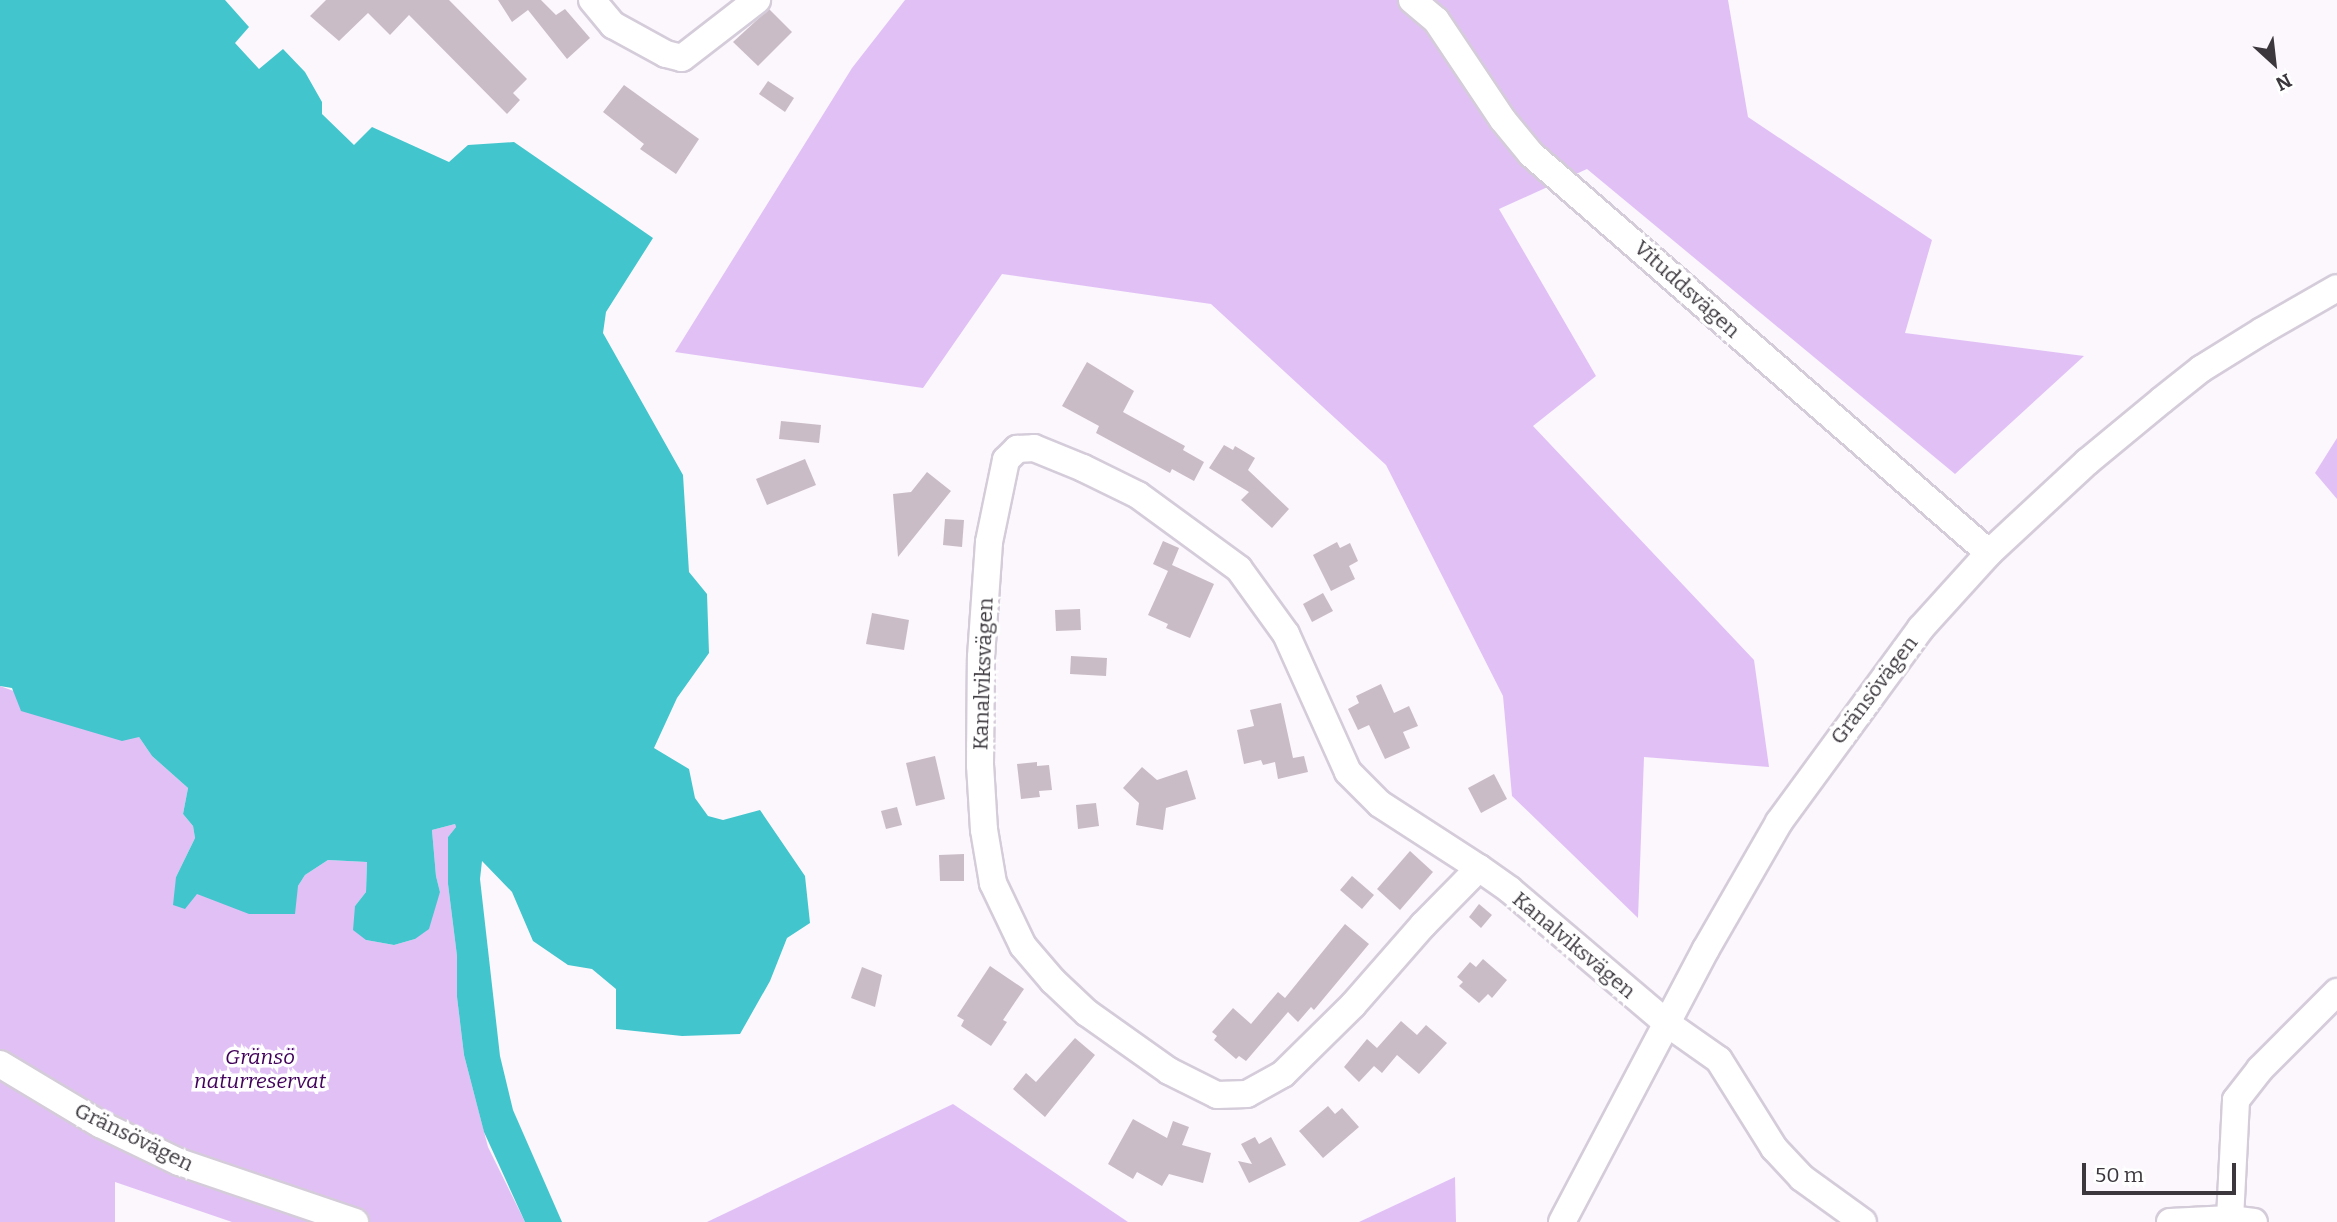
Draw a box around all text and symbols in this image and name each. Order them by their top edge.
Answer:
north arrow [2239,28,2309,98]
text: N [2272,69,2296,96]
street label: Vituddsvägen [1629,235,1745,343]
street label: Kanalviksvägen [968,597,998,751]
street label: Gränsövägen [1825,631,1923,749]
street label: Kanalviksvägen [1508,886,1640,1004]
park label: Gränsö naturreservat [194,1044,326,1094]
street label: Gränsövägen [70,1097,198,1177]
scale bar [2085,1148,2239,1192]
text: 50 m [2095,1162,2144,1188]

